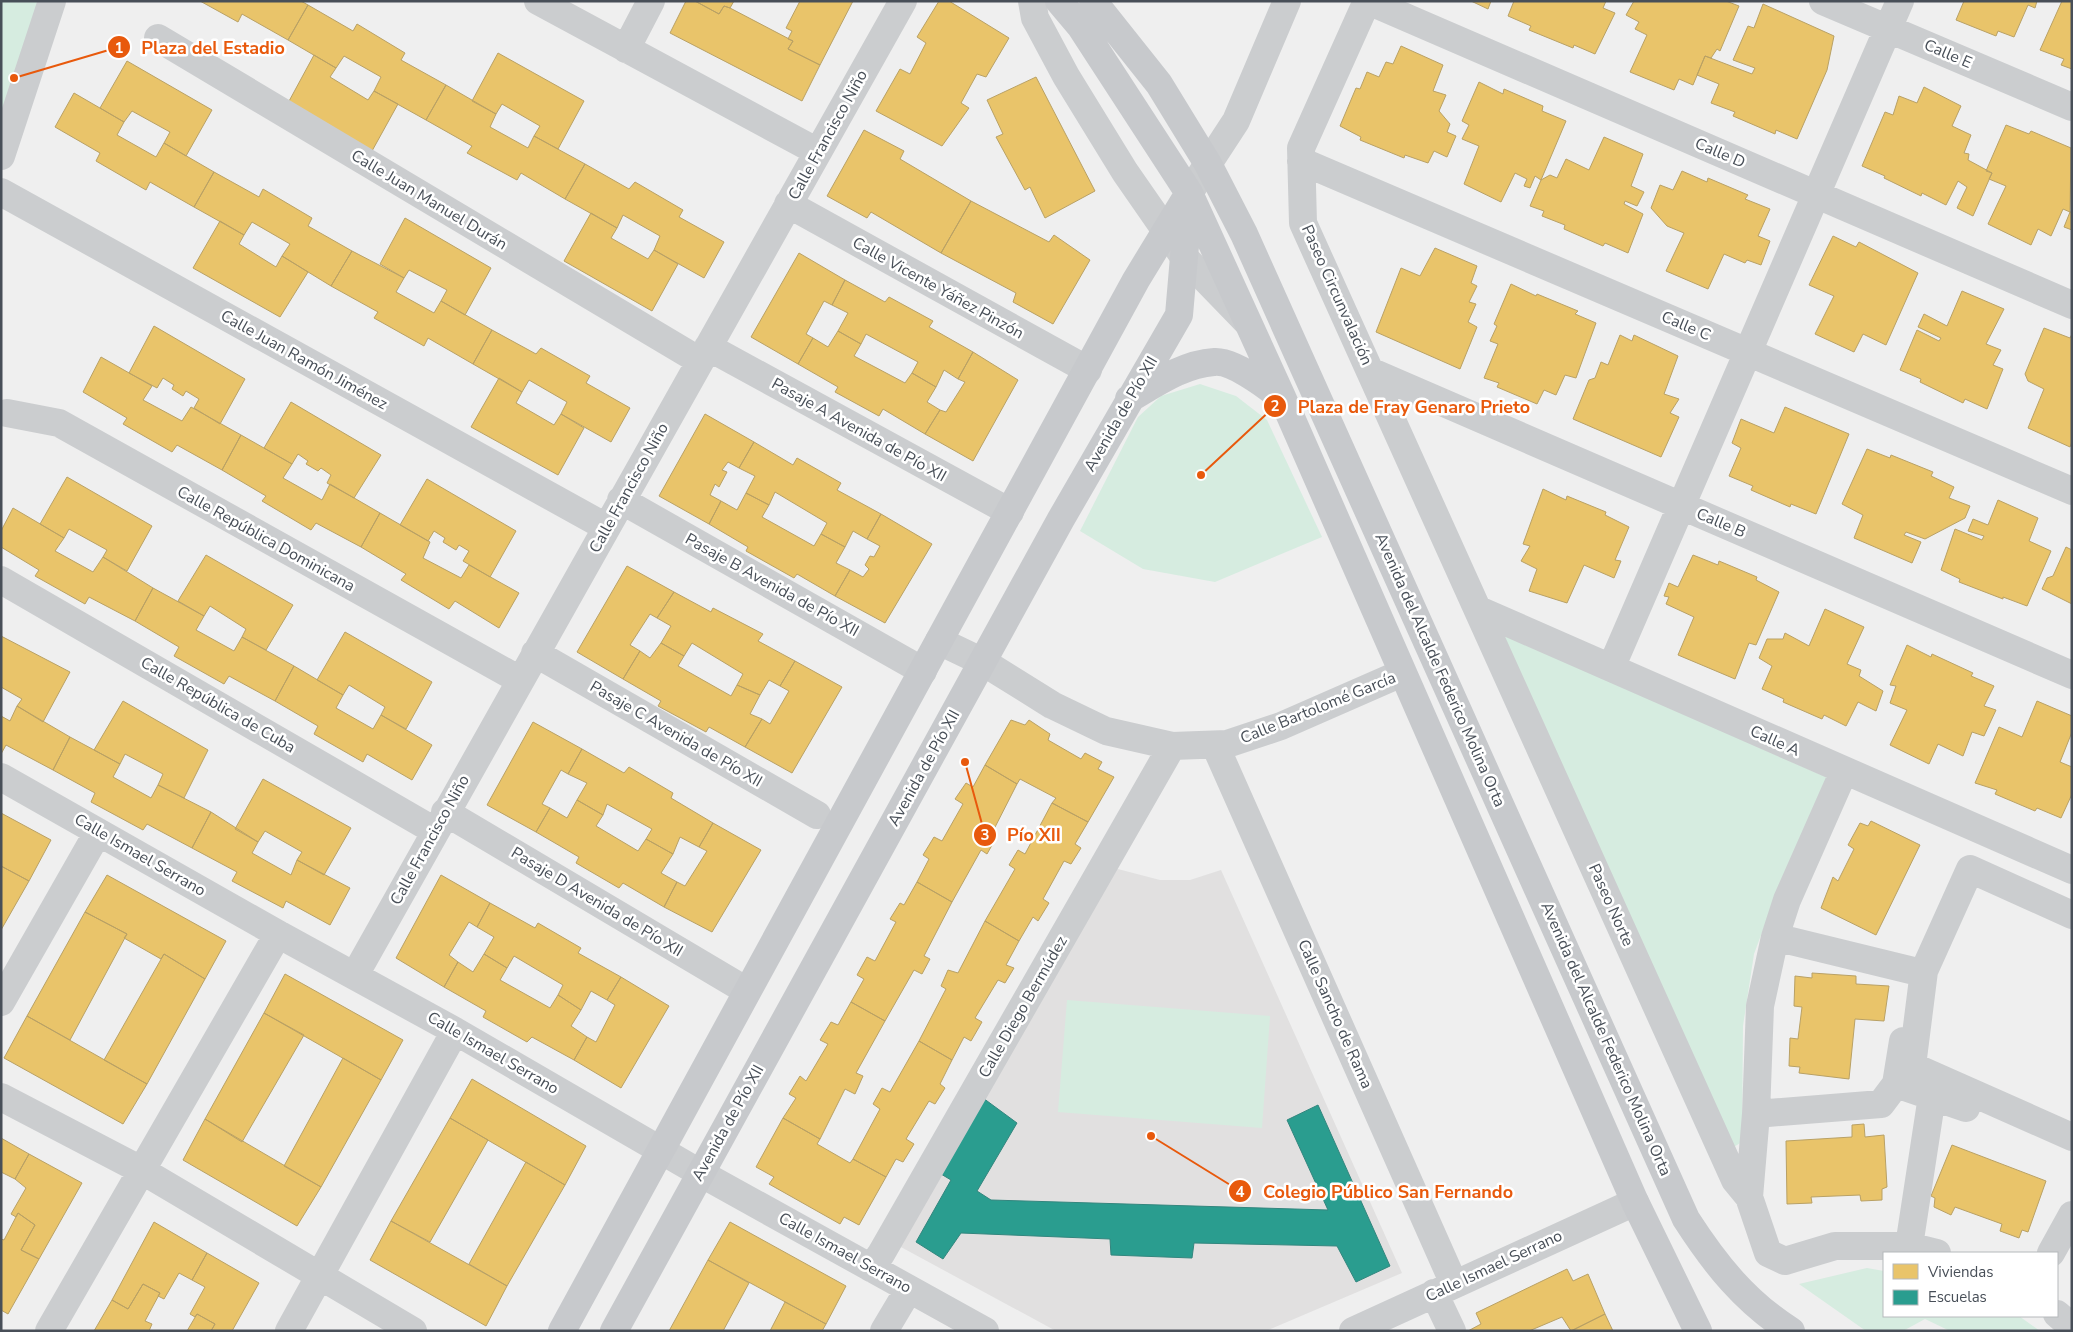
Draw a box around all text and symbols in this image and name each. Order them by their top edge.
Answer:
callout: Plaza del Estadio [107,31,295,64]
street label: Calle E [1921,34,1975,74]
text: Plaza del Estadio [141,36,285,60]
text: 1 [114,38,124,58]
street label: Calle Francisco Niño [783,66,873,204]
street label: Calle D [1691,133,1749,173]
street label: Calle Juan Manuel Durán [347,145,511,255]
street label: Paseo Circunvalación [1296,221,1378,369]
street label: Calle Vicente Yáñez Pinzón [848,232,1028,344]
street label: Calle Juan Ramón Jiménez [217,305,391,415]
street label: Calle C [1658,306,1714,346]
street label: Avenida de Pío XII [1079,352,1163,476]
street label: Pasaje A Avenida de Pío XII [768,373,950,487]
callout: Plaza de Fray Genaro Prieto [1262,390,1540,423]
text: Plaza de Fray Genaro Prieto [1298,395,1530,419]
text: 2 [1270,396,1280,416]
street label: Calle Francisco Niño [584,419,674,557]
street label: Calle República Dominicana [173,481,359,597]
street label: Calle B [1693,503,1749,543]
street label: Pasaje B Avenida de Pío XII [681,528,863,642]
street label: Avenida del Alcalde Federico Molina Orta [1369,530,1511,810]
street label: Calle República de Cuba [137,652,299,758]
street label: Calle Bartolomé García [1237,667,1399,749]
street label: Pasaje C Avenida de Pío XII [586,676,766,792]
street label: Avenida de Pío XII [883,706,965,830]
street label: Calle A [1746,720,1804,762]
street label: Calle Francisco Niño [385,771,475,909]
street label: Calle Ismael Serrano [70,808,210,902]
callout: Pío XII [972,818,1071,851]
text: Pío XII [1007,823,1061,847]
text: 3 [980,825,990,845]
street label: Pasaje D Avenida de Pío XII [507,842,687,962]
street label: Paseo Norte [1583,860,1639,950]
street label: Avenida del Alcalde Federico Molina Orta [1535,899,1677,1179]
street label: Calle Diego Bermúdez [973,932,1073,1082]
street label: Calle Sancho de Rama [1292,936,1378,1092]
street label: Calle Ismael Serrano [423,1006,563,1100]
street label: Avenida de Pío XII [687,1061,769,1185]
callout: Colegio Público San Fernando [1228,1175,1523,1208]
text: Colegio Público San Fernando [1263,1180,1513,1204]
text: 4 [1235,1182,1245,1202]
street label: Calle Ismael Serrano [775,1207,915,1299]
street label: Calle Ismael Serrano [1422,1225,1566,1307]
legend [1883,1252,2058,1317]
text: Viviendas [1927,1262,1993,1282]
text: Escuelas [1928,1287,1987,1307]

